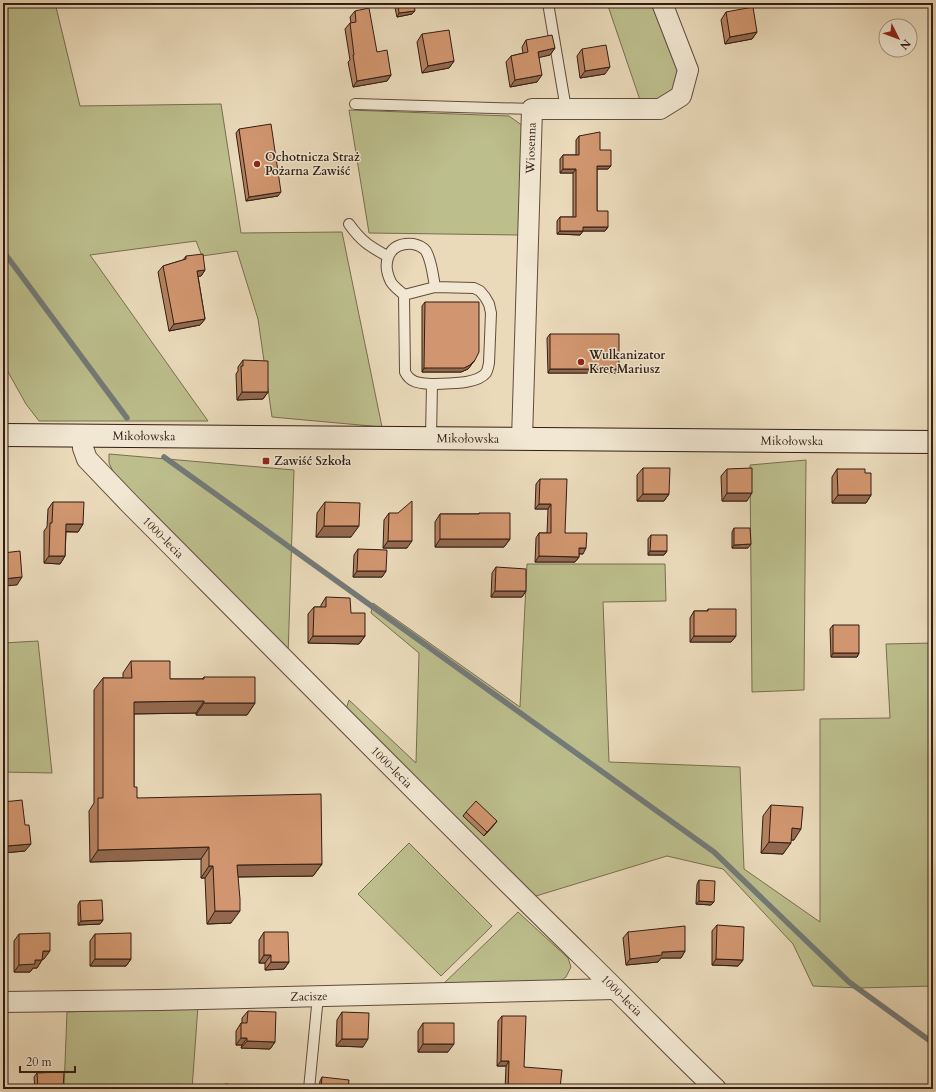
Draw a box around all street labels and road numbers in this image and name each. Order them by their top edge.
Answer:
street label: Wiosenna [522,121,540,175]
street label: Mikołowska [113,428,176,444]
street label: Mikołowska [437,430,500,447]
street label: Mikołowska [761,433,824,449]
street label: 1000-lecia [139,513,188,562]
street label: 1000-lecia [367,743,416,792]
street label: 1000-lecia [597,971,646,1020]
street label: Zacisze [290,988,328,1005]

